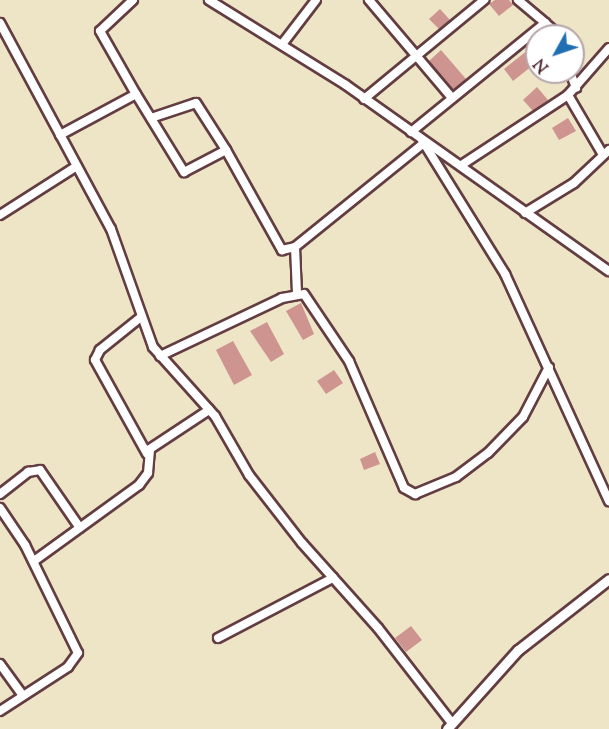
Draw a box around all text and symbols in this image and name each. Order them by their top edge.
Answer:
north arrow [525,24,585,84]
text: N [529,52,555,77]

